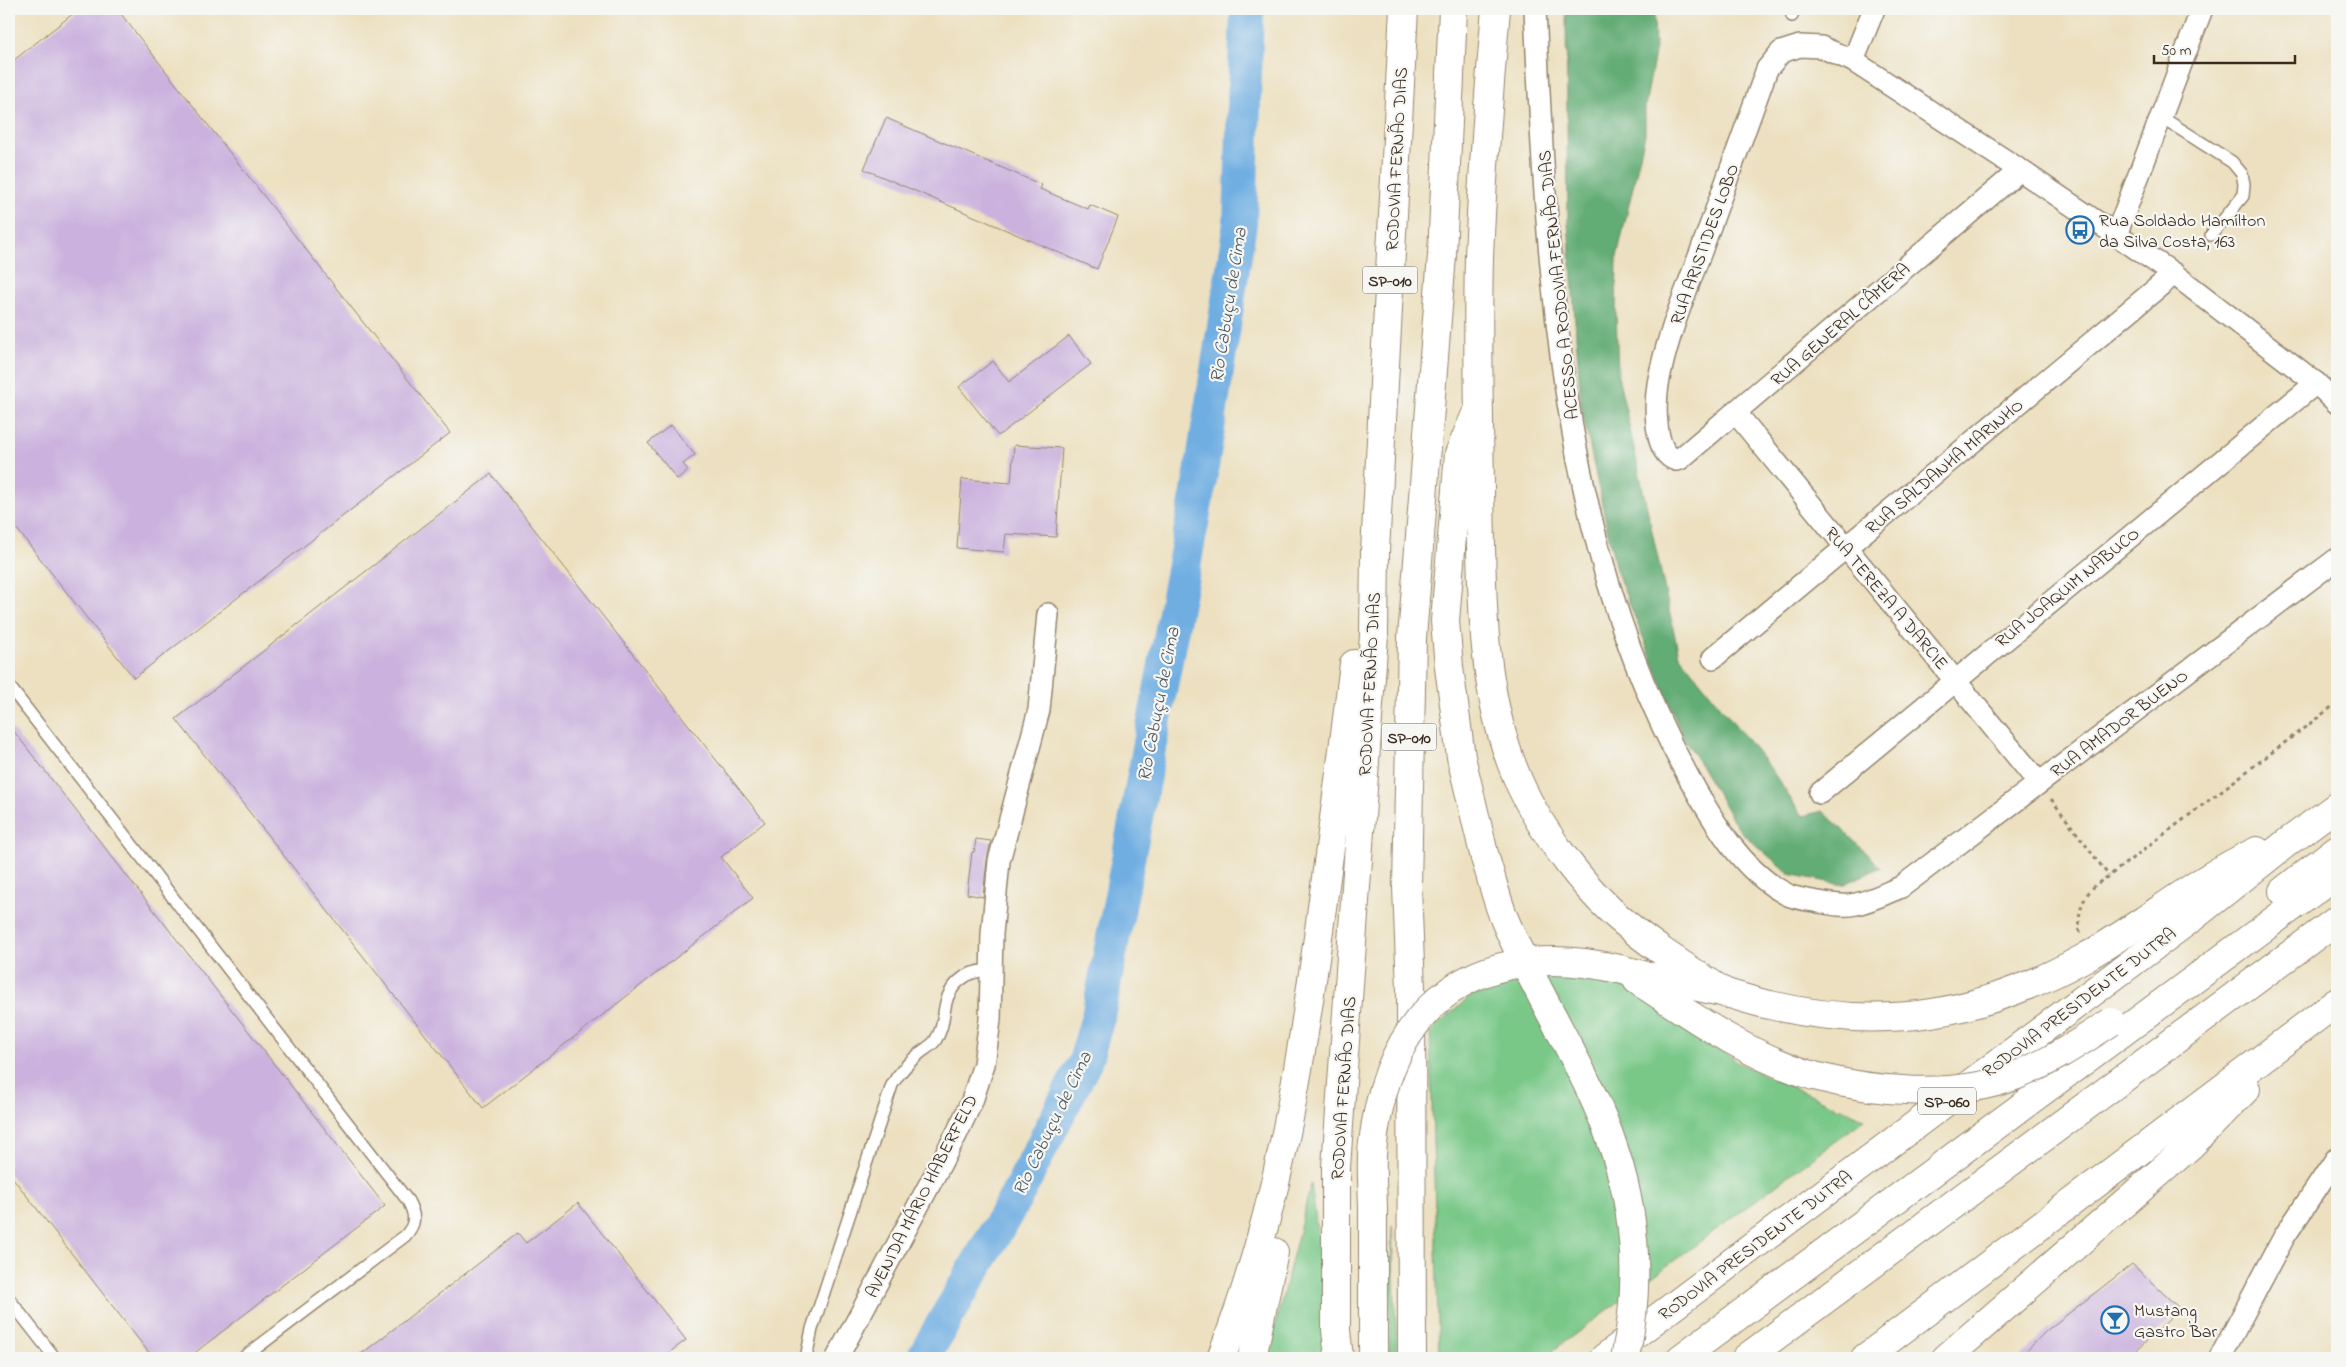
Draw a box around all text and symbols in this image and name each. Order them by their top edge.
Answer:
scale bar [2154,32,2295,64]
text: 50 m [2161,40,2192,62]
street label: RODOVIA FERNÃO DIAS [1380,67,1416,252]
street label: ACESSO A RODOVIA FERNÃO DIAS [1533,149,1587,421]
street label: RUA ARISTIDES LOBO [1665,161,1747,329]
place label: Rua Soldado Hamílton da Silva Costa, 163 [2099,209,2265,256]
bus stop icon: Rua Soldado Hamílton da Silva Costa, 163 [2065,215,2095,245]
water label: Rio Cabuçu de Cima [1204,225,1255,385]
street label: RUA GENERAL CÂMERA [1766,258,1917,393]
road number: SP-010 [1362,266,1418,294]
street label: RUA SALDANHA MARINHO [1861,394,2030,542]
street label: RUA TEREZA A DARCIE [1818,522,1953,677]
street label: RUA JOAQUIM NABUCO [1990,522,2146,655]
street label: RODOVIA FERNÃO DIAS [1353,592,1389,777]
water label: Rio Cabuçu de Cima [1131,624,1188,784]
street label: RUA AMADOR BUENO [2046,664,2195,785]
road number: SP-010 [1382,724,1436,750]
street label: RODOVIA PRESIDENTE DUTRA [1978,922,2183,1085]
street label: RODOVIA FERNÃO DIAS [1326,995,1364,1181]
water label: Rio Cabuçu de Cima [1007,1047,1100,1201]
road number: SP-060 [1918,1088,1976,1114]
street label: AVENIDA MÁRIO HABERFELD [860,1091,985,1303]
street label: RODOVIA PRESIDENTE DUTRA [1654,1165,1859,1328]
place label: Mustang Gastro Bar [2134,1299,2217,1346]
bar icon: Mustang Gastro Bar [2100,1305,2130,1335]

